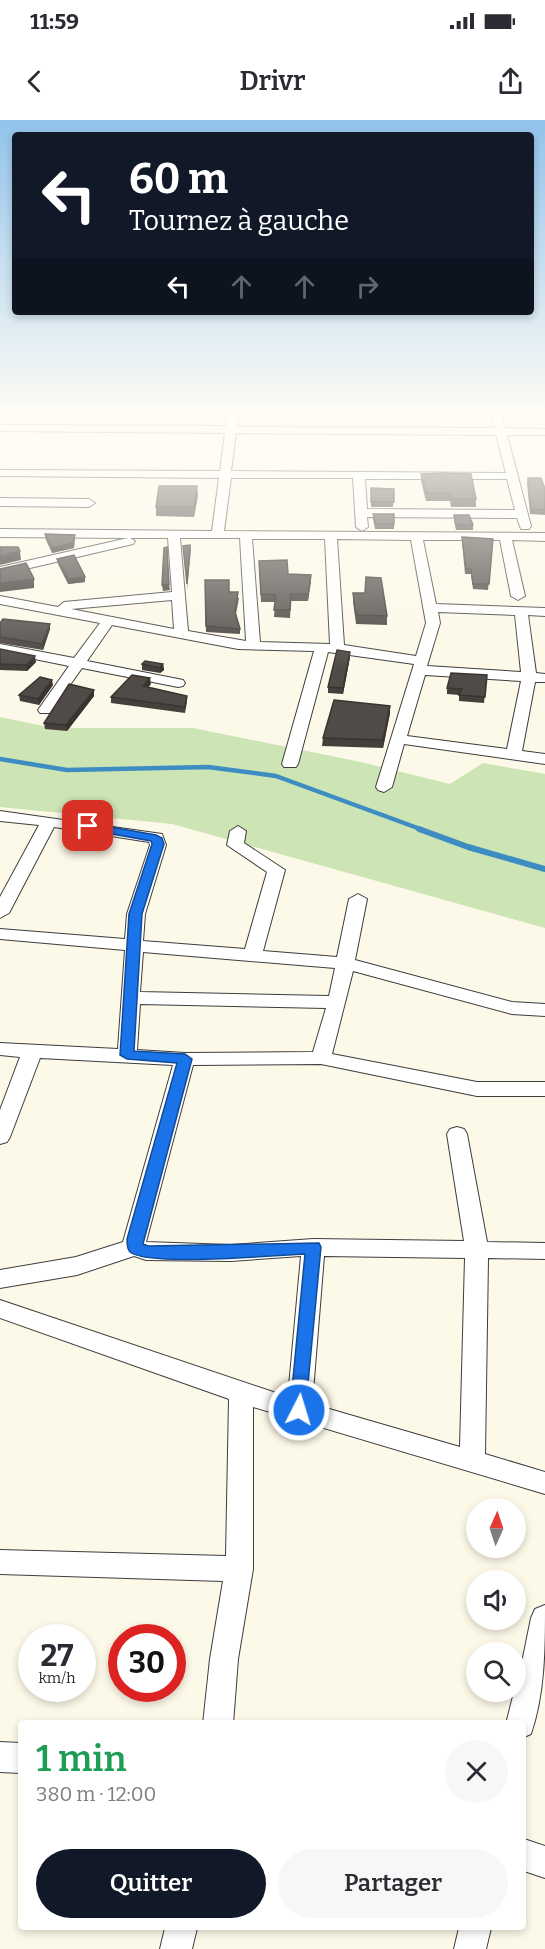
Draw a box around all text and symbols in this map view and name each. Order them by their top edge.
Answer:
text: 11:59 [30,8,79,35]
icon: back [18,65,51,98]
text: Drivr [240,65,305,97]
icon: share [494,65,527,98]
text: 60 m [129,154,228,204]
icon: left [30,156,108,234]
text: Tournez à gauche [129,205,349,237]
icon: left [162,270,195,303]
icon: ahead [225,270,258,303]
icon: ahead [288,270,321,303]
icon: right [351,270,384,303]
pin [62,800,113,851]
icon: arrive [71,809,104,842]
position arrow [267,1378,331,1442]
north arrow [466,1498,526,1558]
map controls [466,1498,526,1702]
button: sound [466,1570,526,1630]
speed limit sign: 30 [108,1624,186,1702]
text: 27 [41,1638,73,1674]
button: search [466,1642,526,1702]
text: km/h [38,1669,76,1687]
text: 1 min [36,1737,127,1781]
button: close [445,1740,508,1803]
text: 380 m · 12:00 [36,1782,156,1806]
button: Quitter [36,1849,266,1918]
button: Partager [278,1849,508,1918]

